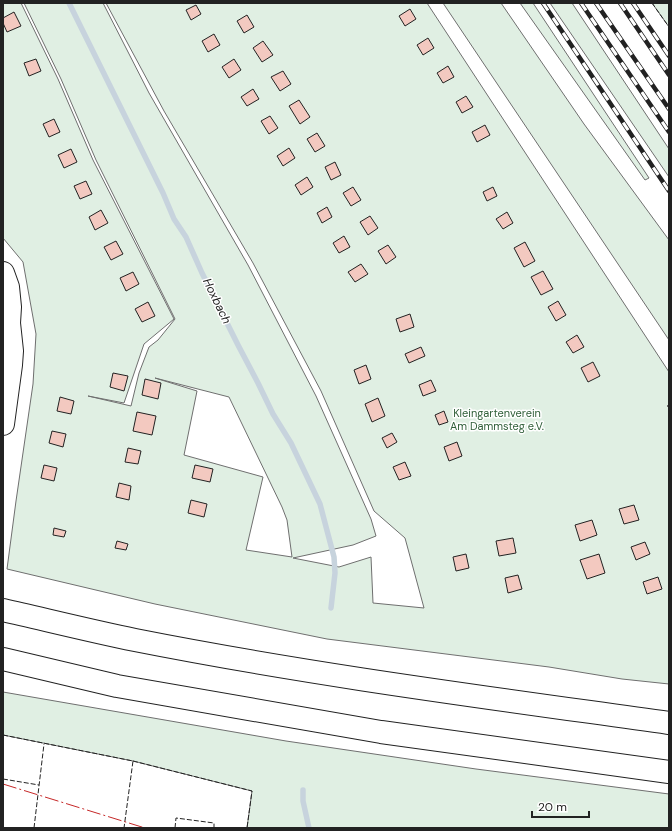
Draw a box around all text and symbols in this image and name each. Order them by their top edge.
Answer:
water label: Hoxbach [199,275,235,327]
park label: Kleingartenverein Am Dammsteg e.V. [450,406,544,433]
scale bar [532,793,589,819]
text: 20 m [538,799,567,815]

